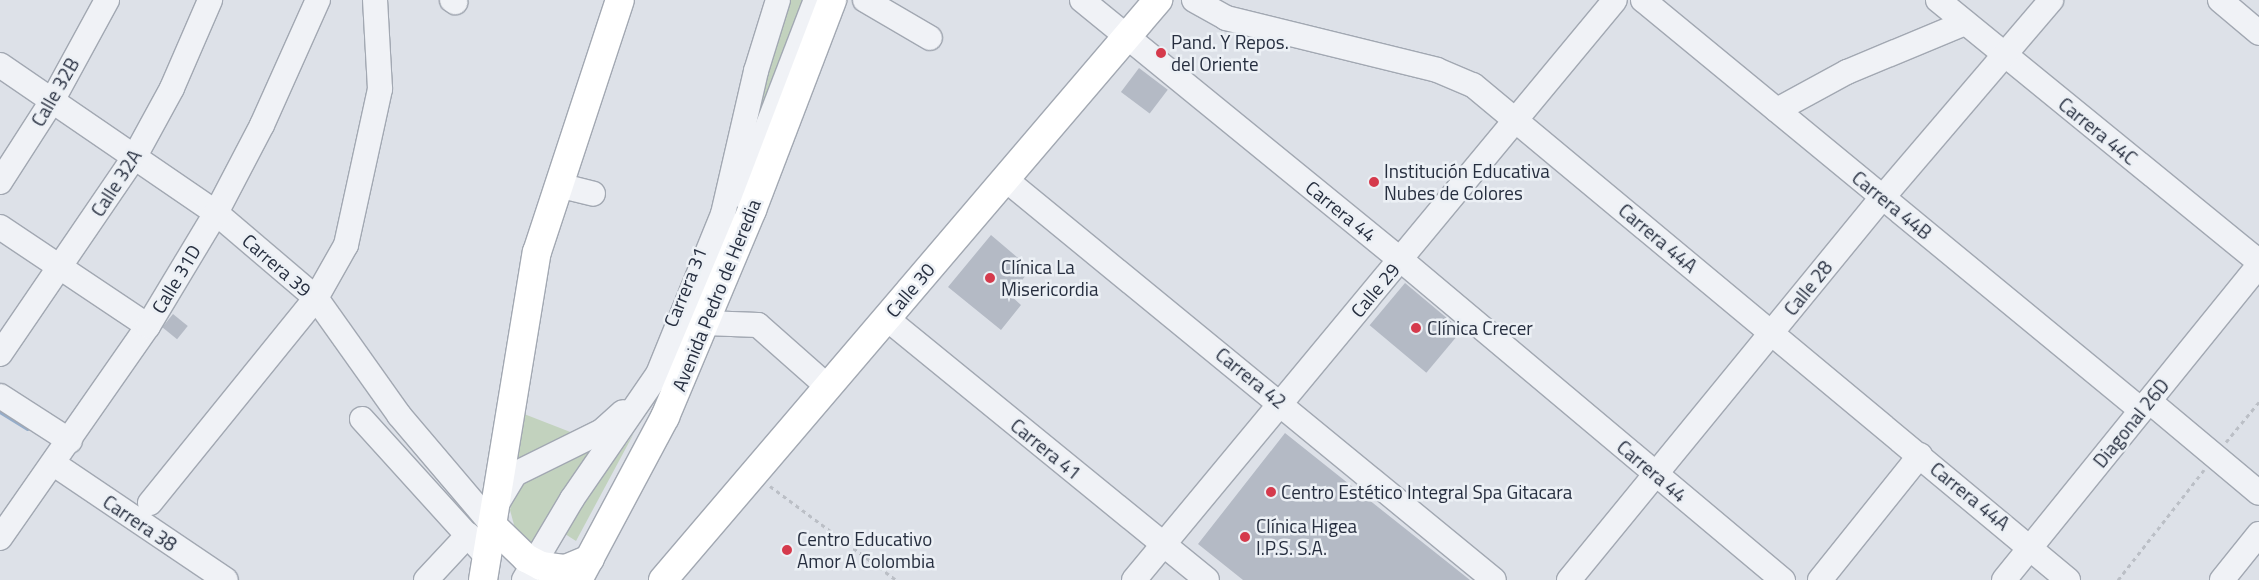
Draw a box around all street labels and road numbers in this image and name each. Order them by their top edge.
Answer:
street label: Calle 32B [26,54,84,130]
street label: Carrera 44C [2054,92,2142,170]
street label: Calle 32A [86,145,146,221]
street label: Carrera 44B [1848,166,1936,244]
street label: Carrera 44 [1301,176,1381,246]
street label: Avenida Pedro de Heredia [667,196,765,394]
street label: Carrera 44A [1614,199,1702,277]
street label: Carrera 39 [238,229,316,301]
street label: Calle 31D [147,241,205,317]
street label: Carrera 31 [659,244,711,330]
street label: Calle 28 [1779,256,1837,320]
street label: Calle 30 [881,258,939,322]
street label: Calle 29 [1346,258,1404,322]
street label: Carrera 42 [1211,343,1291,413]
street label: Diagonal 26D [2088,374,2174,472]
street label: Carrera 41 [1006,414,1086,484]
street label: Carrera 44 [1613,435,1691,507]
street label: Carrera 44A [1926,457,2014,535]
street label: Carrera 38 [99,490,181,556]

